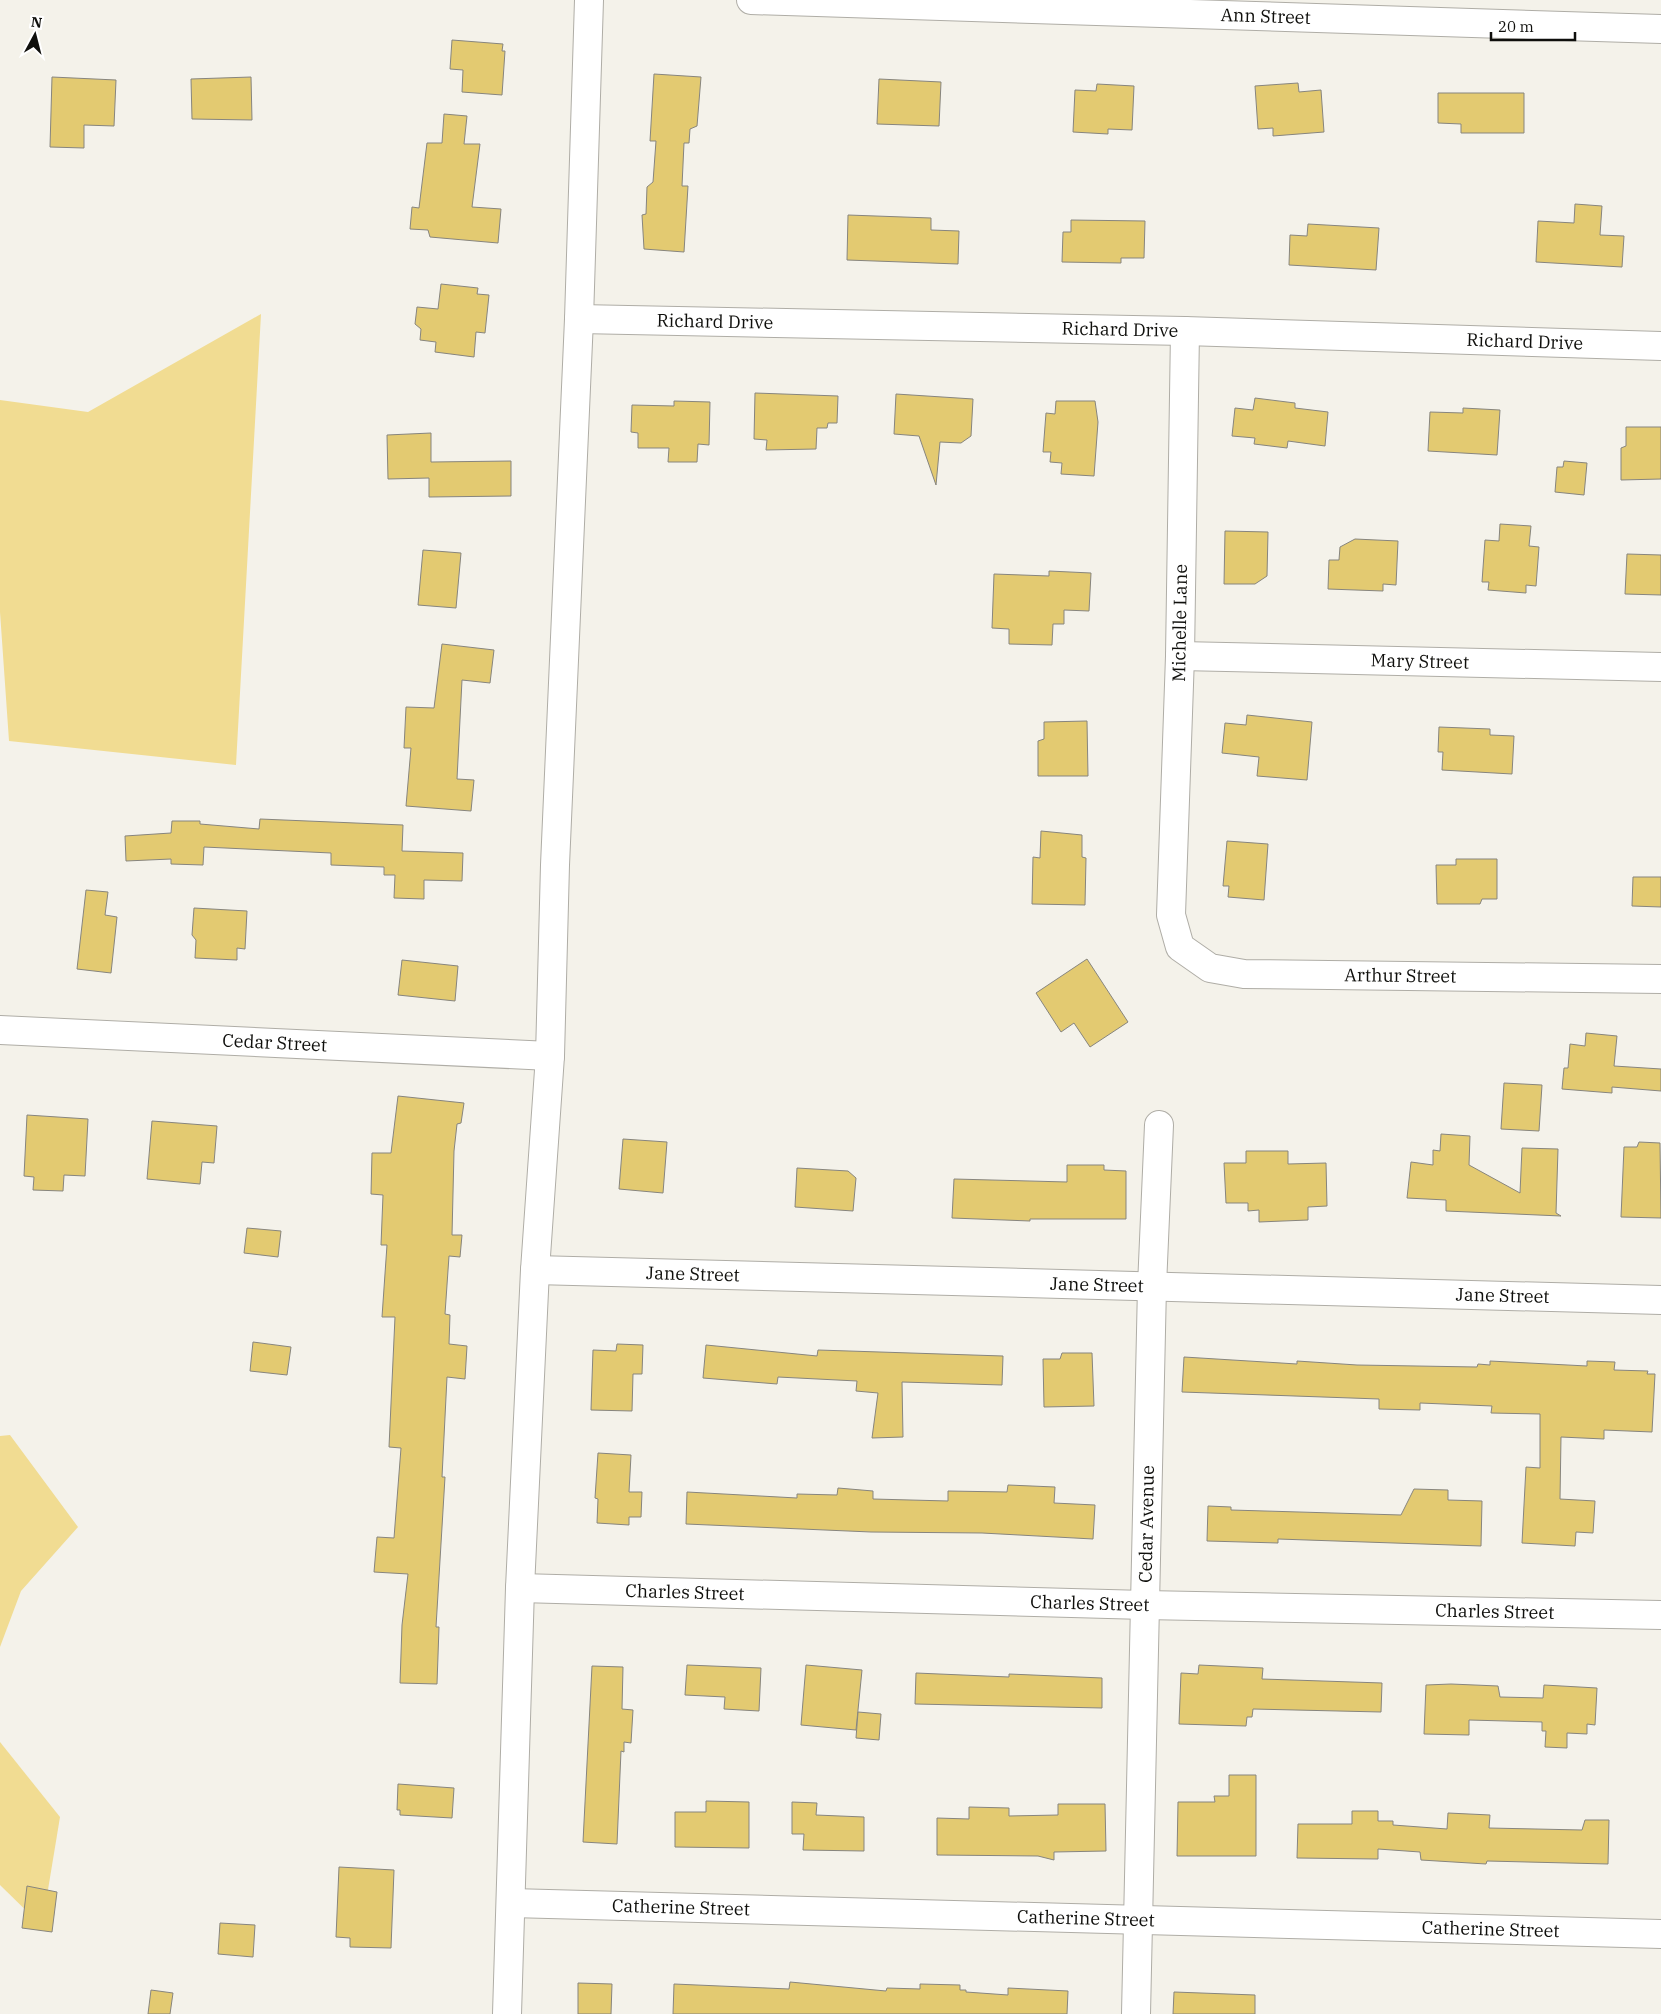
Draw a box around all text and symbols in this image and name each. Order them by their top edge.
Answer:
street label: Ann Street [1220,3,1311,29]
north arrow [10,10,60,60]
scale bar [1491,10,1575,42]
text: N [30,12,43,32]
text: 20 m [1498,17,1534,36]
street label: Richard Drive [656,309,774,334]
street label: Richard Drive [1061,317,1178,342]
street label: Richard Drive [1466,328,1583,355]
street label: Michelle Lane [1167,564,1192,682]
street label: Mary Street [1370,648,1469,674]
street label: Arthur Street [1344,963,1457,988]
street label: Cedar Street [222,1029,328,1056]
street label: Jane Street [646,1261,740,1286]
street label: Jane Street [1050,1272,1144,1297]
street label: Jane Street [1455,1283,1550,1308]
street label: Cedar Avenue [1133,1465,1159,1583]
street label: Charles Street [625,1579,745,1605]
street label: Charles Street [1030,1590,1150,1616]
street label: Charles Street [1435,1599,1555,1624]
street label: Catherine Street [612,1894,750,1920]
street label: Catherine Street [1016,1905,1155,1931]
street label: Catherine Street [1421,1916,1560,1942]

